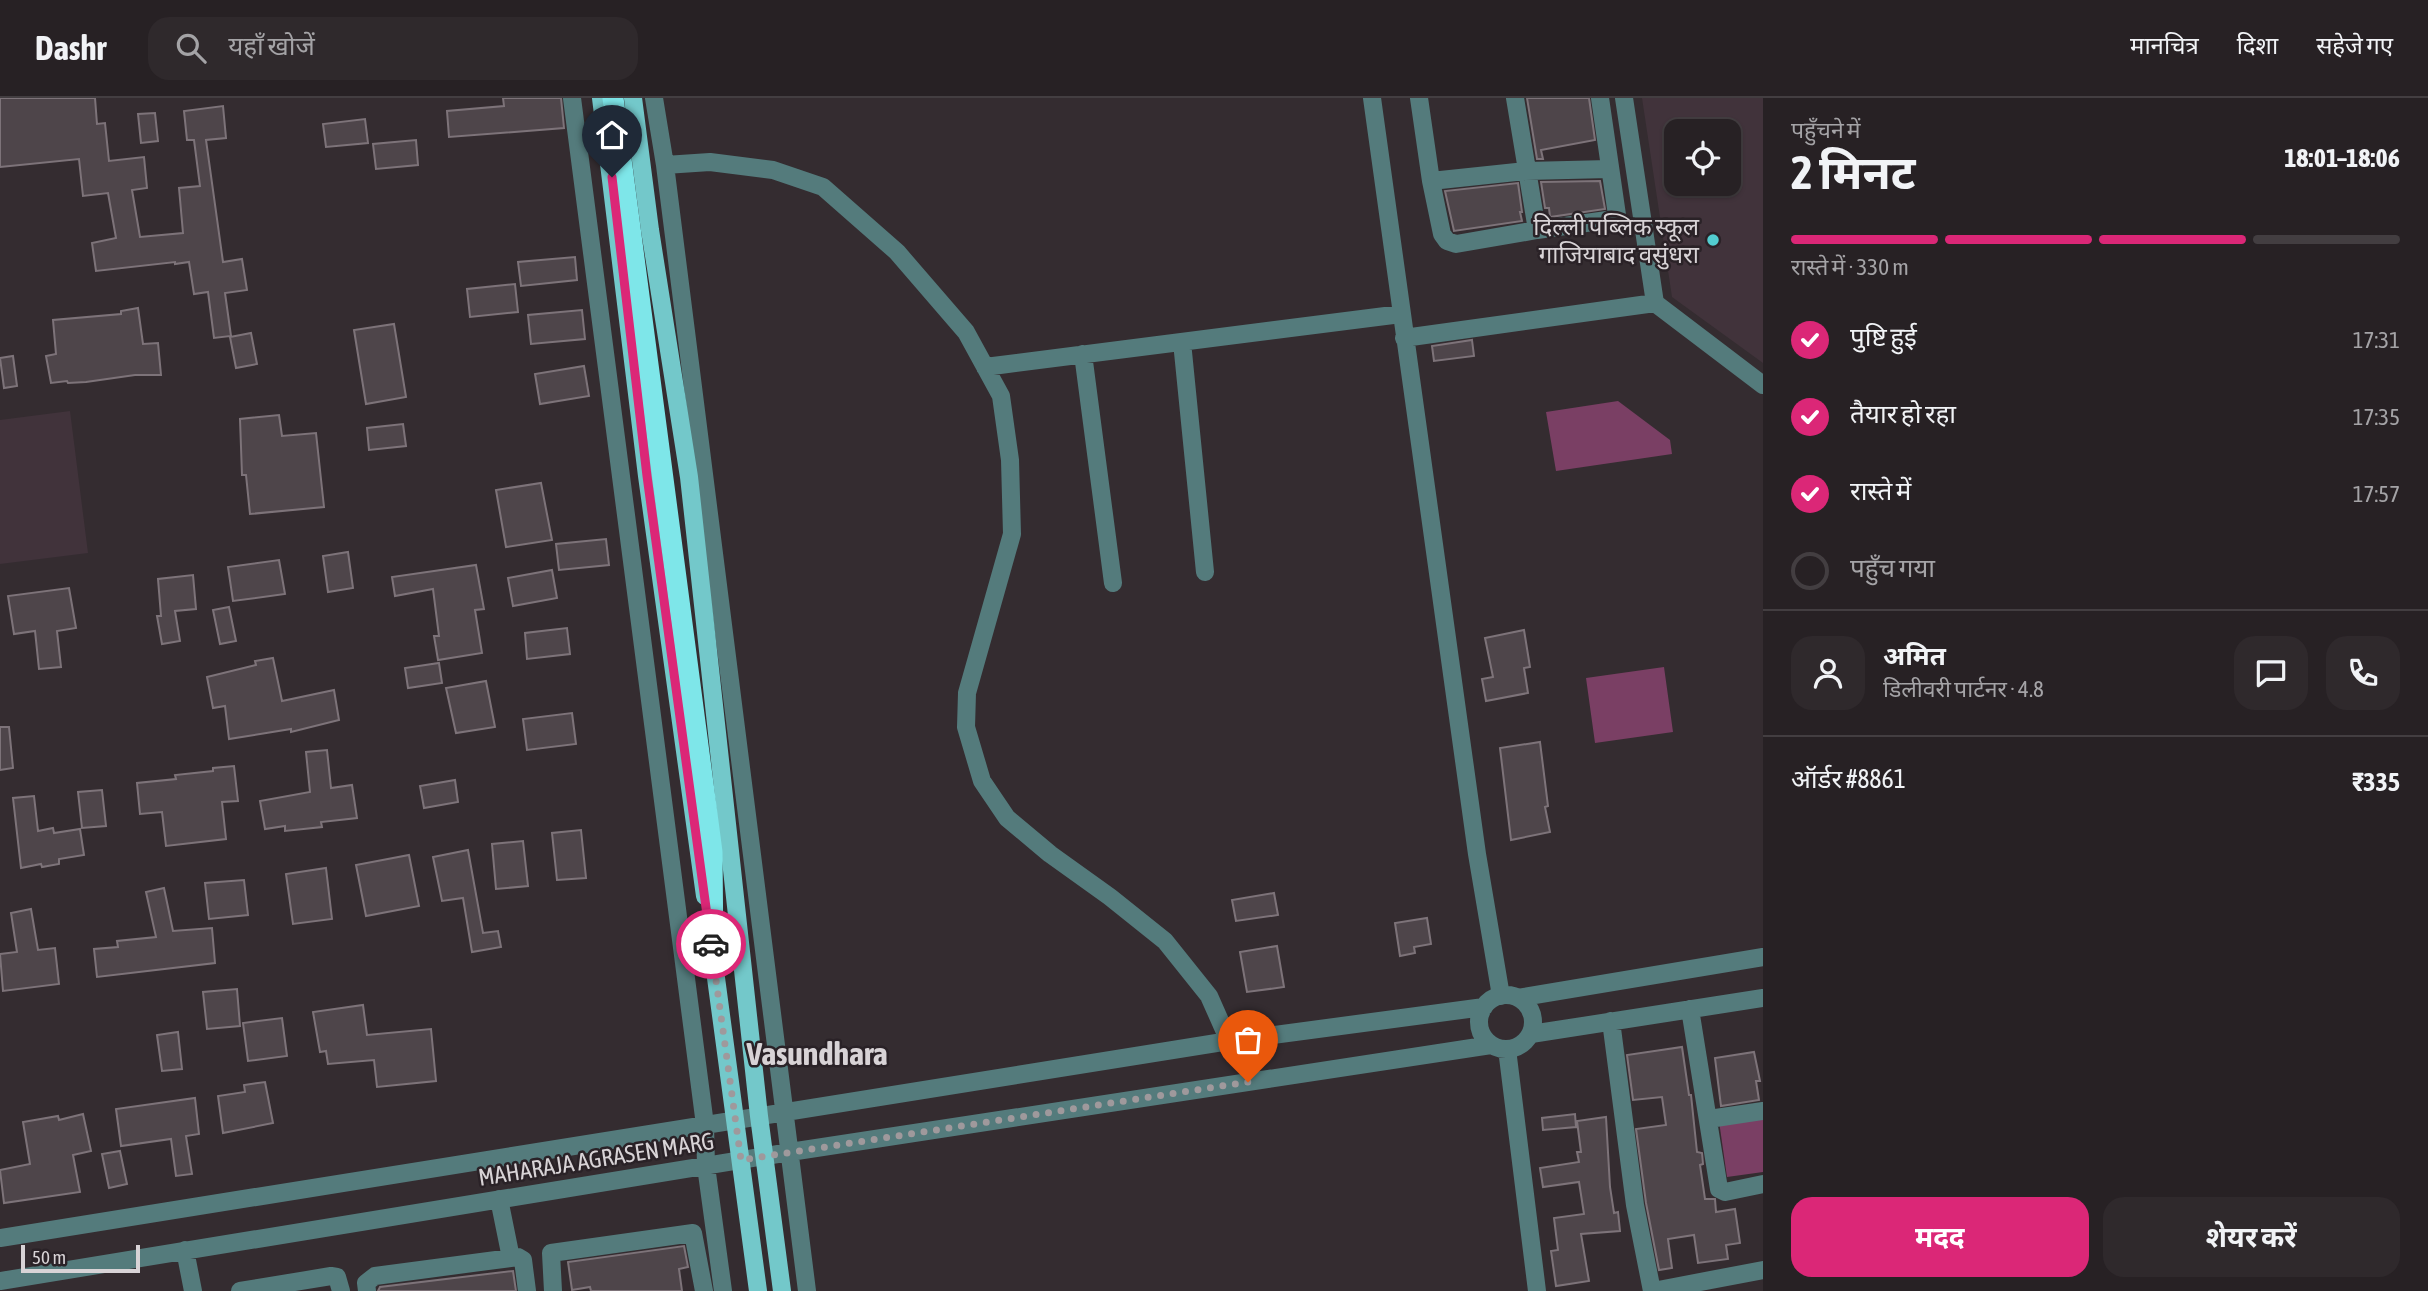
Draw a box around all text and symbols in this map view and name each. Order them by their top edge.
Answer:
search box [148,17,638,80]
text: Dashr [35,29,106,67]
icon: search [172,29,210,67]
text: यहाँ खोजें [228,31,315,61]
text: मानचित्र [2130,32,2199,59]
text: दिशा [2237,32,2278,59]
text: सहेजे गए [2316,32,2393,59]
pin [582,105,642,177]
icon: home [593,116,631,154]
text: पहुँचने में [1791,117,1861,143]
map controls [1664,119,1741,196]
button: locate [1664,119,1741,196]
text: 18:01–18:06 [2284,143,2400,173]
text: 2 मिनट [1791,146,1915,199]
place label: दिल्ली पब्लिक स्कूल गाजियाबाद वसुंधरा [1533,213,1700,270]
marker: दिल्ली पब्लिक स्कूल गाजियाबाद वसुंधरा [1705,232,1721,248]
text: रास्ते में · 330 m [1791,254,1909,280]
icon: check [1791,321,1829,359]
text: पुष्टि हुई [1850,322,1917,352]
text: 17:31 [2353,327,2400,353]
icon: check [1791,398,1829,436]
text: तैयार हो रहा [1850,399,1956,429]
text: 17:35 [2353,404,2400,430]
icon: check [1791,475,1829,513]
text: रास्ते में [1850,476,1911,506]
text: 17:57 [2353,481,2400,507]
text: पहुँच गया [1850,553,1935,583]
button: person [1791,636,1865,710]
button: chat [2234,636,2308,710]
button: phone [2326,636,2400,710]
text: अमित [1883,641,1946,671]
text: डिलीवरी पार्टनर · 4.8 [1883,676,2044,702]
text: ऑर्डर #8861 [1791,764,1906,794]
text: ₹335 [2352,767,2400,797]
courier [676,909,746,979]
icon: car [692,925,730,963]
pin [1218,1010,1278,1082]
icon: bag [1229,1021,1267,1059]
district label: Vasundhara [745,1035,888,1072]
street label: MAHARAJA AGRASEN MARG [476,1127,716,1191]
button: मदद [1791,1197,2089,1277]
button: शेयर करें [2103,1197,2400,1277]
scale bar [21,1242,140,1274]
text: 50 m [32,1246,66,1268]

